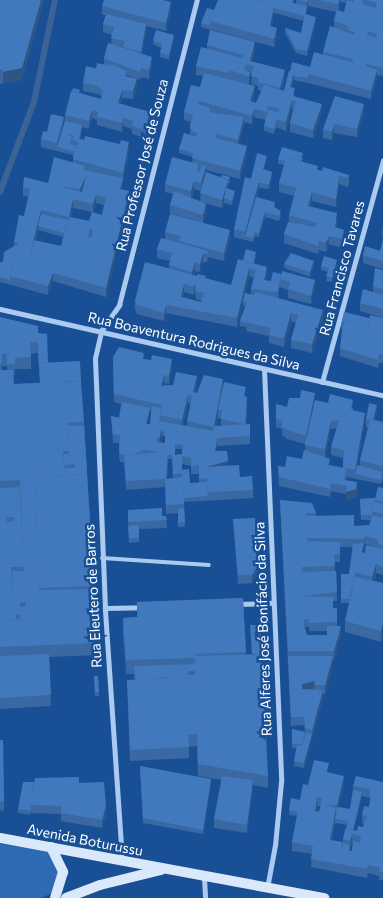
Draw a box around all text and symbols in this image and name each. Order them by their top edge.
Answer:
street label: Rua Professor José de Souza [112,77,172,253]
street label: Rua Francisco Tavares [316,199,368,337]
street label: Rua Boaventura Rodrigues da Silva [86,308,302,374]
street label: Rua Alferes José Bonifácio da Silva [251,522,275,736]
street label: Rua Eleutero de Barros [81,524,105,668]
street label: Avenida Boturussu [25,821,145,859]

